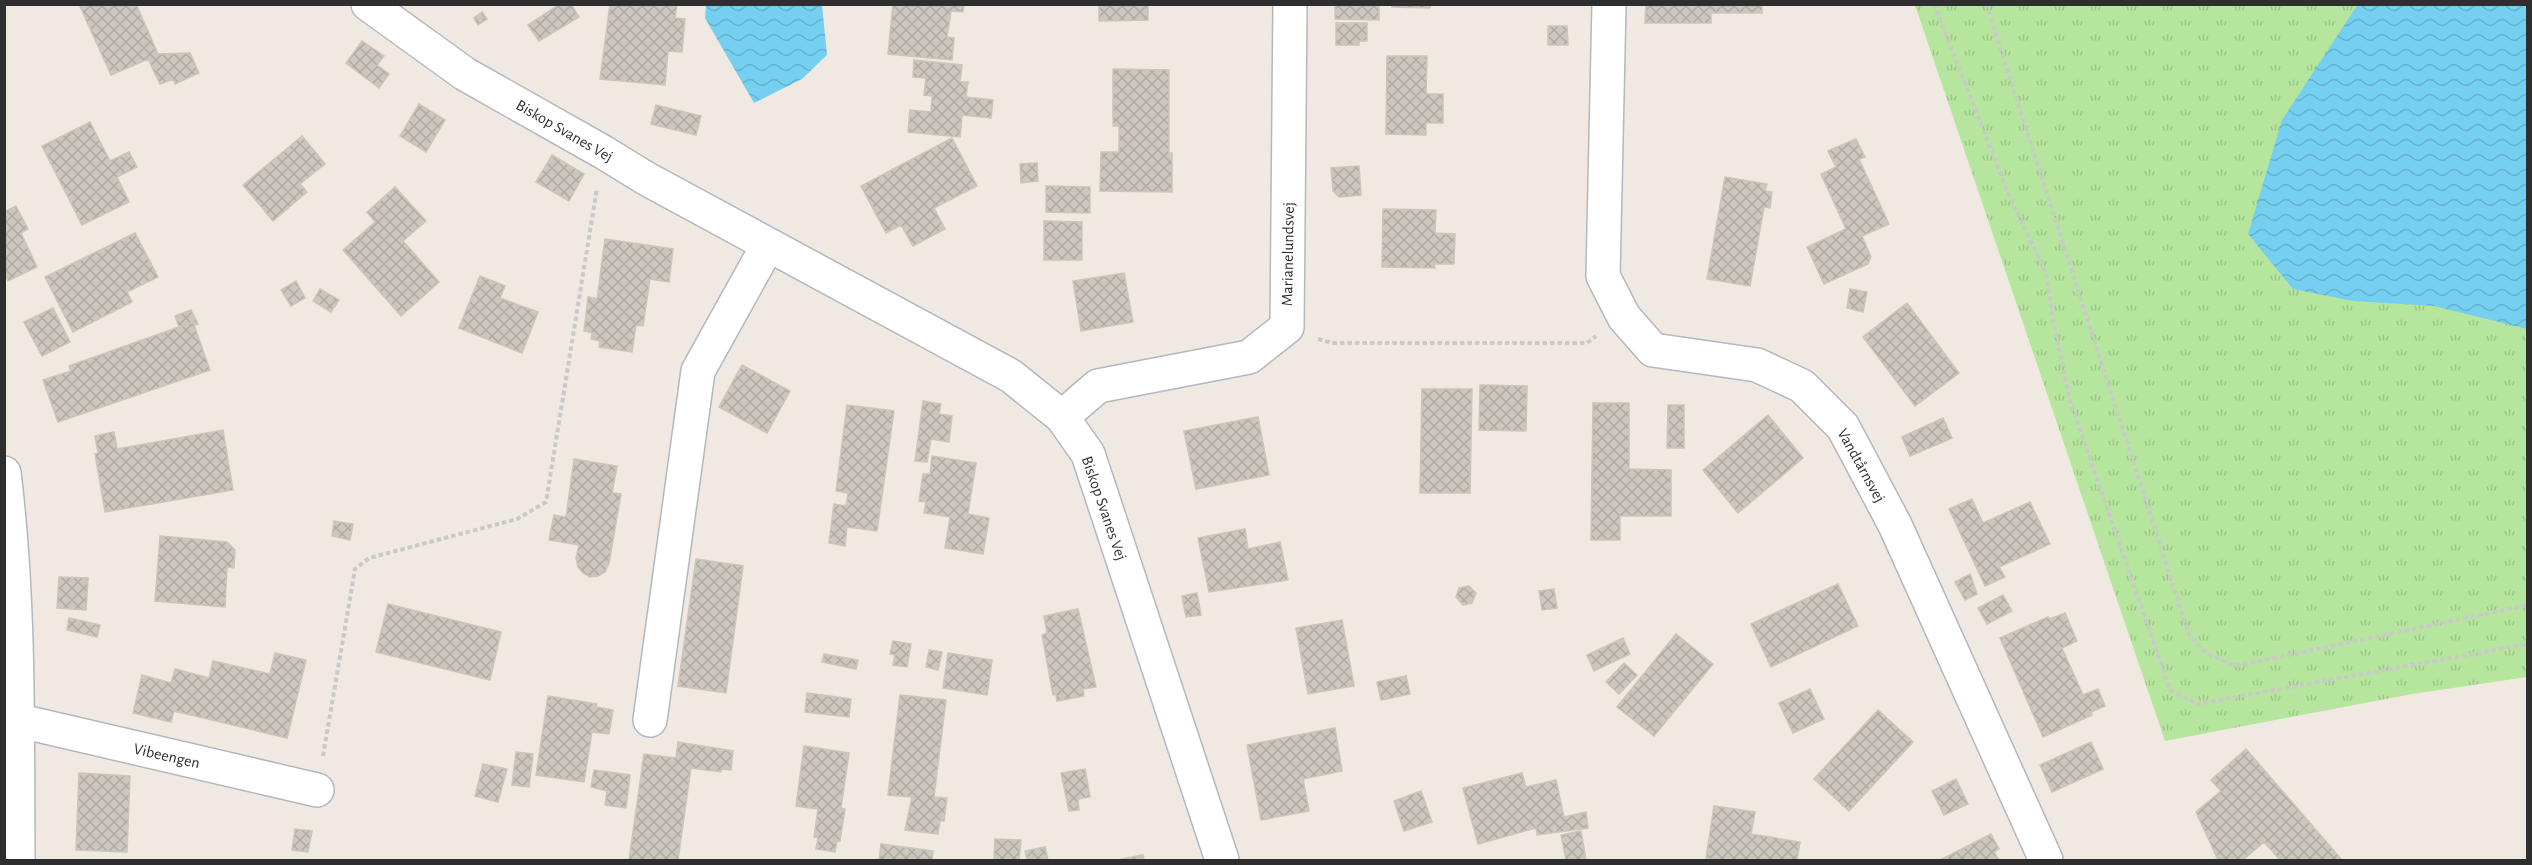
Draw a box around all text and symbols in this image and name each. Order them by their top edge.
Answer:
street label: Biskop Svanes Vej [513,97,616,166]
street label: Marianelundsvej [1279,202,1298,306]
street label: Vandtårnsvej [1833,426,1888,506]
street label: Biskop Svanes Vej [1078,454,1129,563]
street label: Vibeengen [132,741,201,771]

